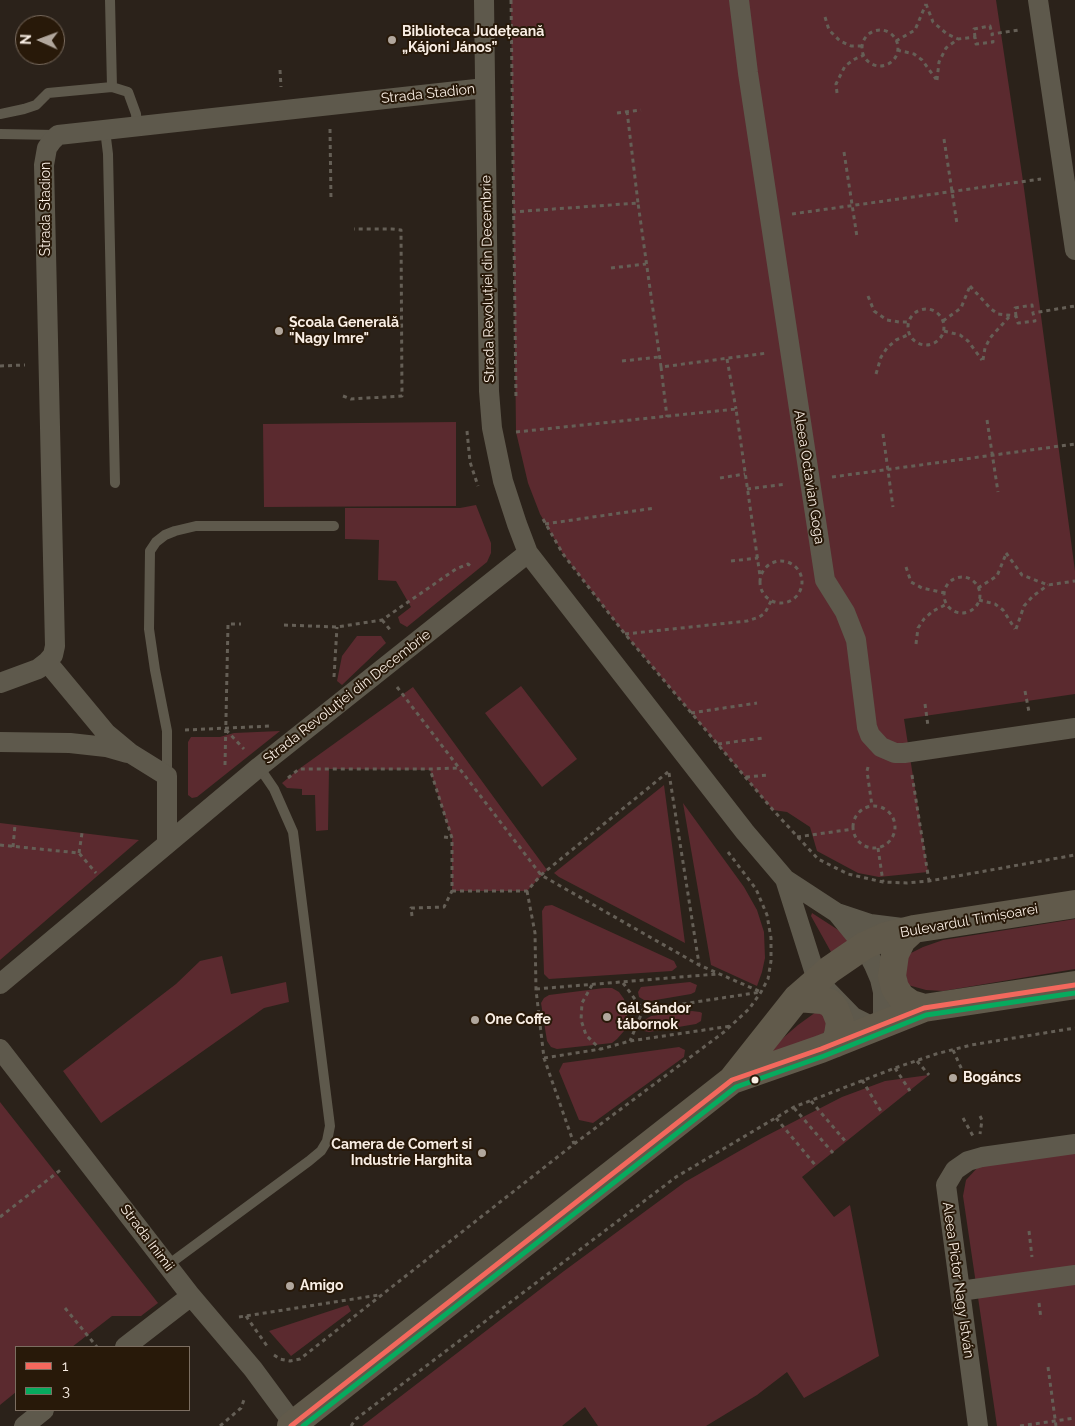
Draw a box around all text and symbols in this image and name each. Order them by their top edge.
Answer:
north arrow [15,15,65,65]
place label: Biblioteca Județeană „Kájoni János” [402,24,544,56]
text: N [18,34,34,45]
marker: Biblioteca Județeană „Kájoni János” [386,34,398,46]
street label: Strada Stadion [380,81,476,107]
street label: Strada Stadion [38,162,54,256]
street label: Strada Revoluției din Decembrie [478,175,498,383]
place label: Școala Generală "Nagy Imre" [289,315,399,348]
marker: Școala Generală "Nagy Imre" [273,325,285,337]
street label: Aleea Octavian Goga [790,409,828,545]
street label: Strada Revoluției din Decembrie [260,626,434,768]
street label: Bulevardul Timișoarei [899,901,1039,941]
place label: Gál Sándor tábornok [617,1001,691,1034]
marker: Gál Sándor tábornok [601,1011,613,1023]
place label: One Coffe [485,1012,551,1028]
marker: One Coffe [469,1014,481,1026]
place label: Bogáncs [963,1070,1021,1086]
marker: Bogáncs [947,1072,959,1084]
unlabelled marker [750,1075,760,1085]
place label: Camera de Comert si Industrie Harghita [331,1137,472,1170]
marker: Camera de Comert si Industrie Harghita [476,1147,488,1159]
street label: Strada Inimii [116,1201,178,1275]
street label: Aleea Pictor Nagy István [939,1201,977,1359]
place label: Amigo [300,1278,343,1294]
marker: Amigo [284,1280,296,1292]
legend [15,1346,190,1411]
text: 1 [62,1357,68,1375]
text: 3 [62,1382,70,1400]

